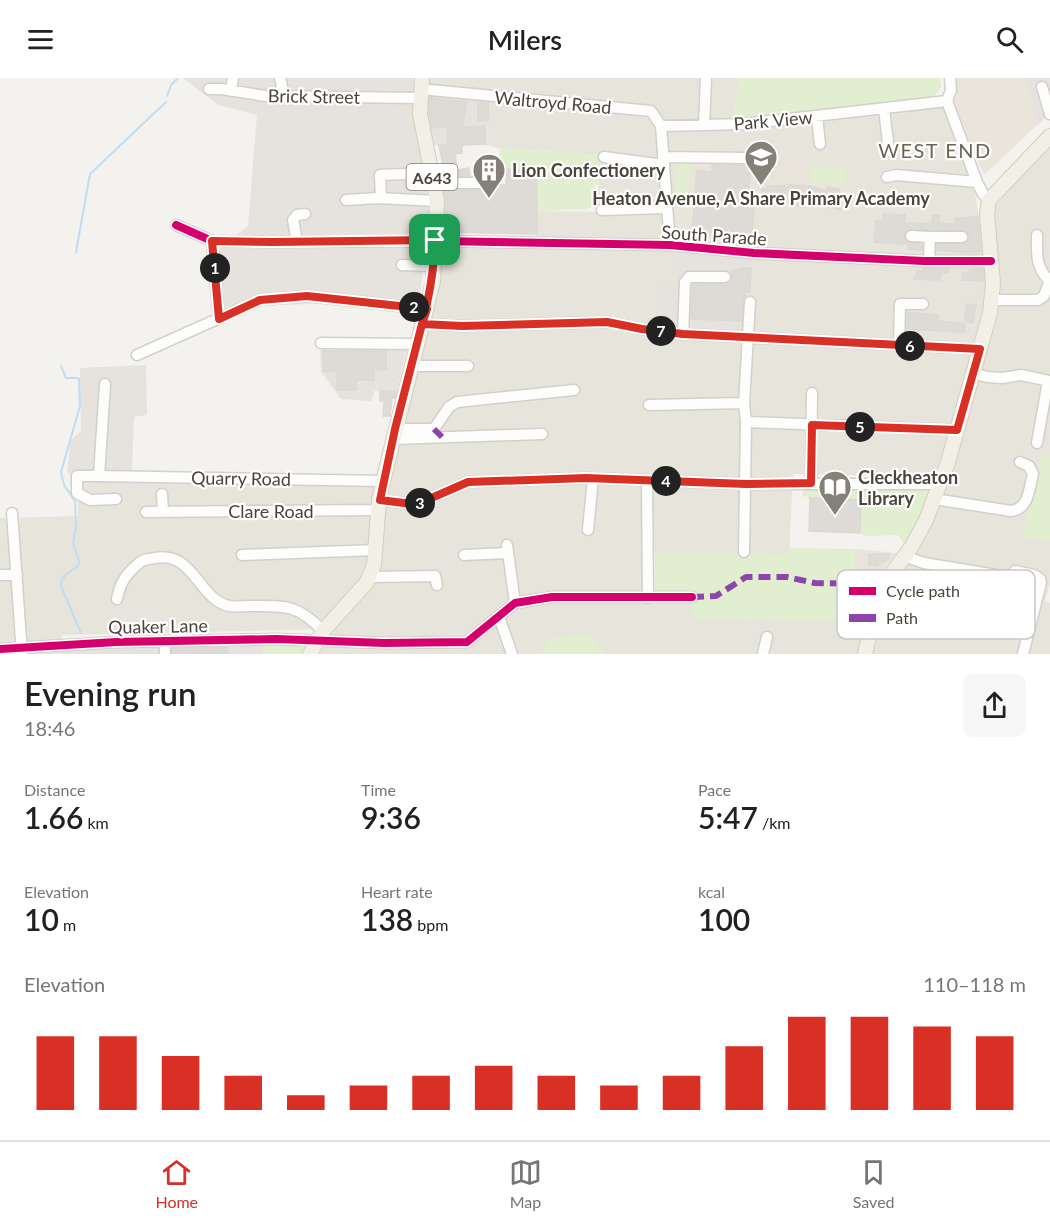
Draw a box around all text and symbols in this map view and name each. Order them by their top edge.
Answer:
icon: menu [24,23,57,56]
text: Milers [488,23,562,56]
icon: search [993,23,1026,56]
street label: Brick Street [268,84,361,108]
street label: Waltroyd Road [494,86,612,118]
street label: Park View [733,106,813,134]
district label: WEST END [878,138,992,162]
school or university icon: Heaton Avenue, A Share Primary Academy [743,139,779,186]
building icon: Lion Confectionery [471,152,507,199]
place label: Lion Confectionery [512,159,666,181]
road number: A643 [406,164,458,190]
place label: Heaton Avenue, A Share Primary Academy [592,187,930,209]
pin [409,214,460,265]
street label: South Parade [661,220,767,250]
icon: arrive [418,223,451,256]
pin: 1 [200,253,230,283]
text: 1 [210,258,220,277]
pin: 2 [399,292,429,322]
text: 2 [409,297,419,316]
pin: 7 [646,316,676,346]
text: 7 [656,321,666,340]
pin: 6 [895,331,925,361]
text: 6 [905,336,915,355]
pin: 5 [845,412,875,442]
text: 5 [855,417,865,436]
street label: Quarry Road [191,466,291,490]
pin: 4 [651,466,681,496]
place label: Cleckheaton Library [858,466,958,509]
library icon: Cleckheaton Library [817,469,853,516]
text: 4 [661,471,671,490]
pin: 3 [405,488,435,518]
text: 3 [415,493,425,512]
street label: Clare Road [228,500,314,522]
legend [837,570,1035,639]
text: Cycle path [886,581,960,600]
text: Path [886,608,918,627]
street label: Quaker Lane [108,614,208,638]
text: Evening run [24,673,197,713]
button: share [963,674,1026,737]
text: 18:46 [24,716,75,740]
text: Distance [24,780,85,799]
text: Time [361,780,396,799]
text: Pace [698,780,731,799]
text: 1.66 [24,799,83,835]
text: 9:36 [361,799,421,835]
text: 5:47 [698,799,758,835]
text: km [83,813,109,832]
text: /km [758,813,790,832]
text: Elevation [24,882,89,901]
text: Heart rate [361,882,433,901]
text: kcal [698,882,725,901]
text: 10 [24,901,59,937]
text: 138 [361,901,413,937]
text: 100 [698,901,750,937]
text: m [59,915,76,934]
text: bpm [413,915,448,934]
text: Elevation [24,972,105,996]
text: 110–118 m [923,972,1026,996]
tab: Home [155,1156,198,1211]
tab: Map [509,1156,542,1211]
tab: Saved [853,1156,895,1211]

